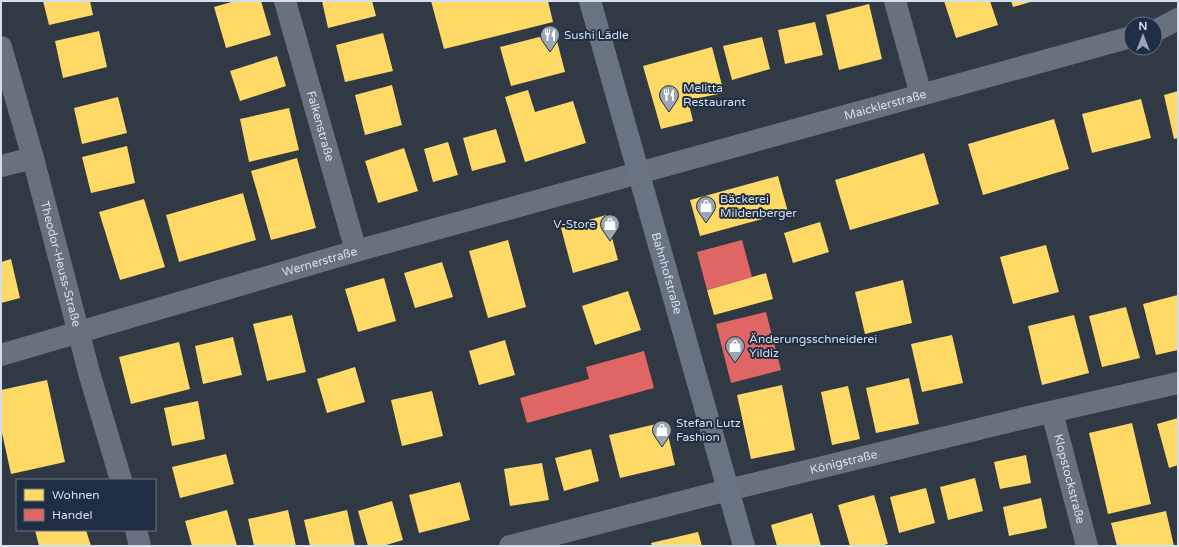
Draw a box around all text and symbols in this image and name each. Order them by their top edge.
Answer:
north arrow [1123,16,1163,56]
text: N [1139,20,1147,33]
restaurant icon: Sushi Lädle [539,24,561,52]
place label: Sushi Lädle [564,28,629,42]
place label: Melitta Restaurant [683,81,746,109]
restaurant icon: Melitta Restaurant [658,84,680,112]
street label: Maicklerstraße [843,87,928,123]
street label: Falkenstraße [304,89,337,163]
place label: Bäckerei Mildenberger [720,192,797,220]
shop icon: Bäckerei Mildenberger [695,195,717,223]
street label: Theodor-Heuss-Straße [38,200,84,329]
shop icon: V-Store [599,213,621,241]
place label: V-Store [553,217,596,231]
street label: Bahnhofstraße [649,231,685,316]
street label: Wernerstraße [280,244,359,279]
place label: Änderungsschneiderei Yildiz [749,332,877,360]
shop icon: Änderungsschneiderei Yildiz [724,335,746,363]
place label: Stefan Lutz Fashion [676,416,741,444]
shop icon: Stefan Lutz Fashion [651,419,673,447]
street label: Klopstockstraße [1051,432,1088,525]
street label: Königstraße [808,447,879,477]
legend [16,479,156,531]
text: Wohnen [52,488,100,502]
text: Handel [52,508,92,522]

